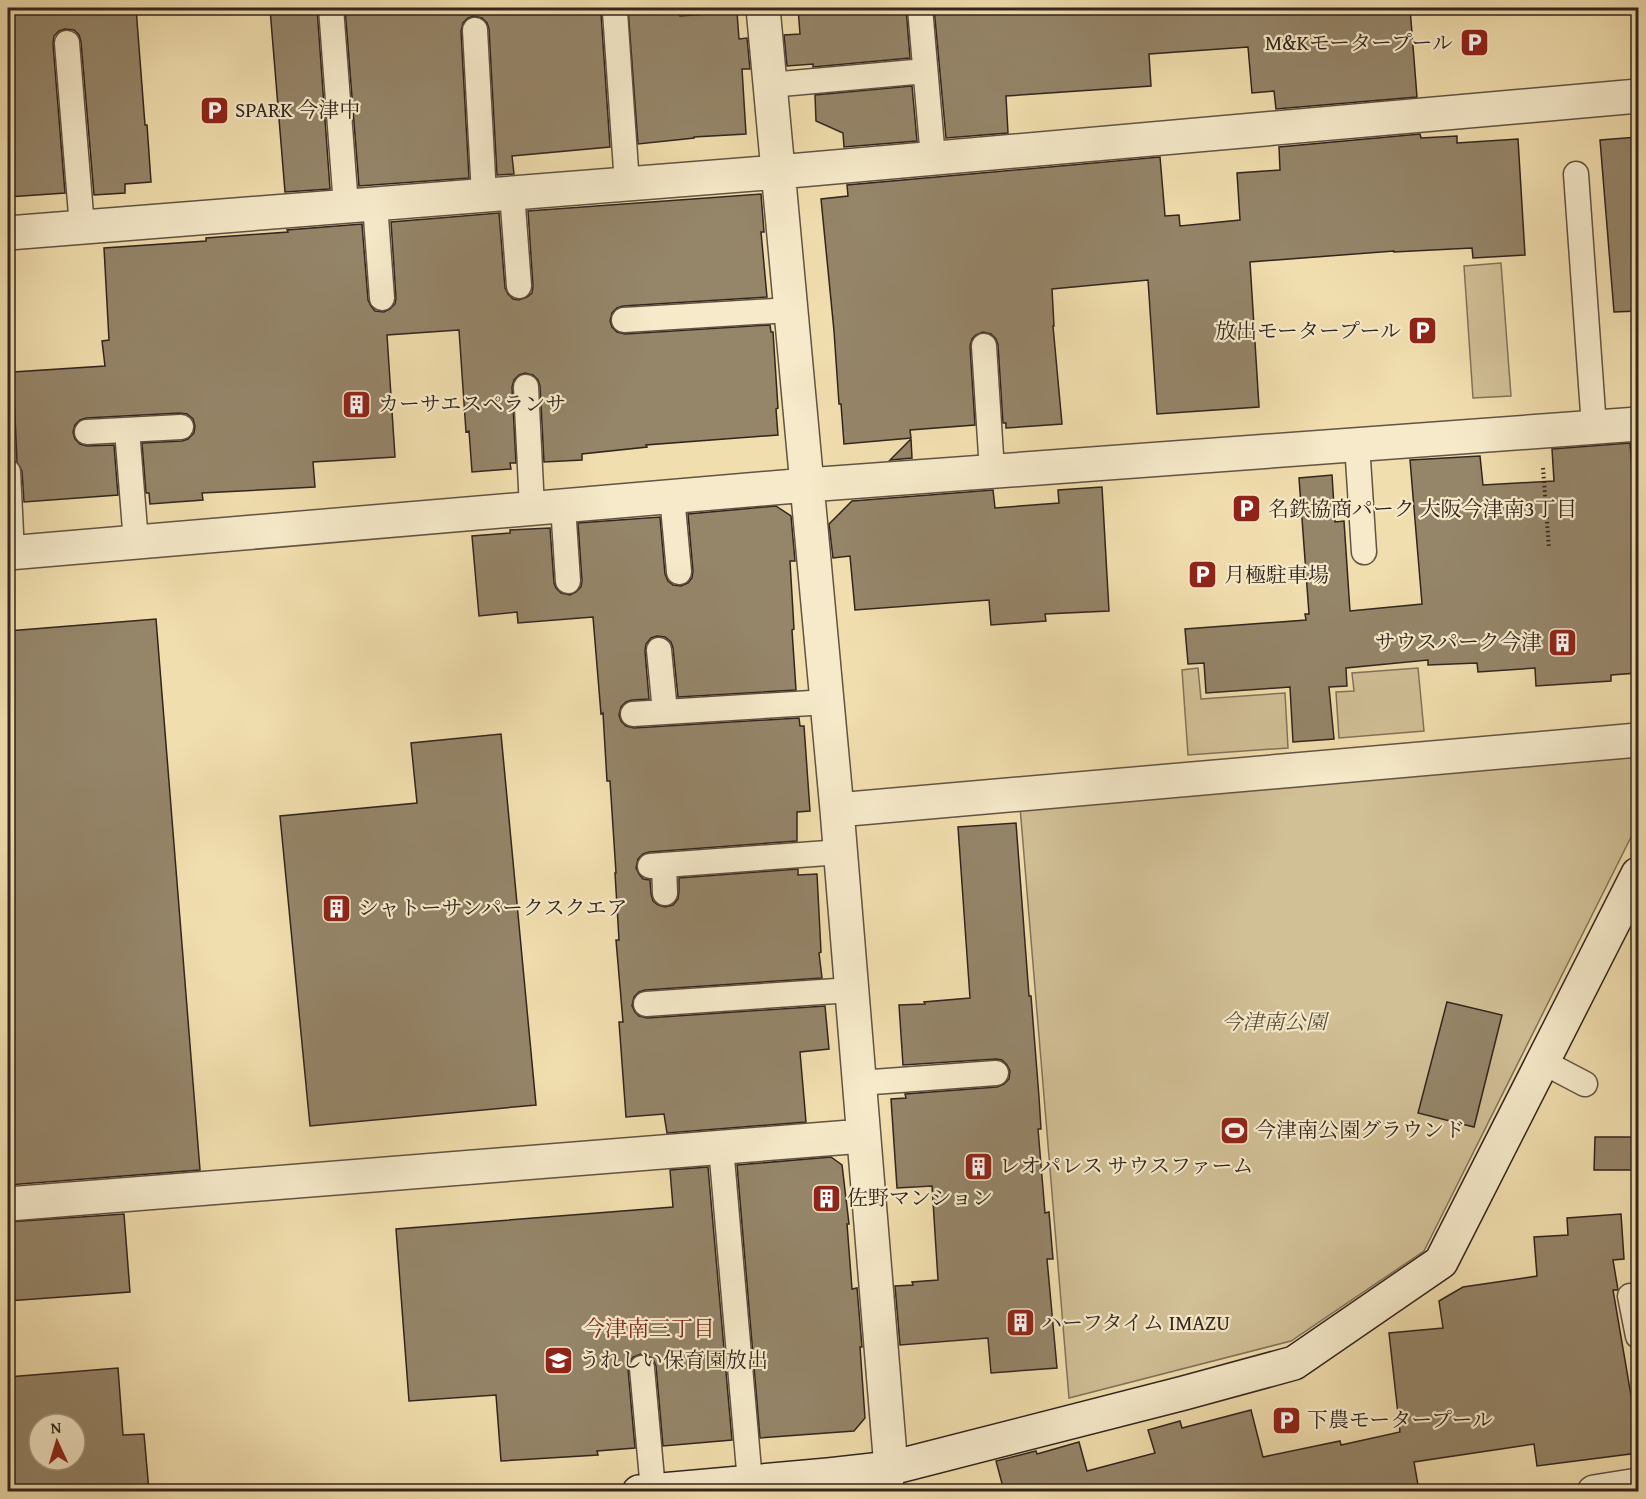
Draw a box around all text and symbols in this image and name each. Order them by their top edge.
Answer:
place label: M&Kモータープール [1265,27,1453,58]
parking icon: M&Kモータープール [1458,27,1490,59]
parking icon: SPARK 今津中 [198,94,230,126]
place label: SPARK 今津中 [235,94,360,125]
place label: 放出モータープール [1215,315,1401,346]
parking icon: 放出モータープール [1406,315,1438,347]
building icon: カーサエスペランサ [341,388,373,420]
place label: カーサエスペランサ [378,388,566,419]
parking icon: 名鉄協商パーク 大阪今津南3丁目 [1231,493,1263,525]
place label: 名鉄協商パーク 大阪今津南3丁目 [1268,493,1577,524]
parking icon: 月極駐車場 [1187,559,1219,591]
place label: 月極駐車場 [1224,559,1329,590]
place label: サウスパーク今津 [1375,626,1542,657]
building icon: サウスパーク今津 [1547,626,1579,658]
building icon: シャトーサンパークスクエア [321,892,353,924]
place label: シャトーサンパークスクエア [358,892,627,923]
park label: 今津南公園 [1222,1006,1329,1037]
sports icon: 今津南公園グラウンド [1218,1114,1250,1146]
place label: 今津南公園グラウンド [1255,1114,1465,1145]
building icon: レオパレス サウスファーム [962,1150,994,1182]
place label: レオパレス サウスファーム [999,1150,1254,1181]
building icon: 佐野マンション [810,1182,842,1214]
place label: 佐野マンション [847,1182,993,1213]
building icon: ハーフタイム IMAZU [1004,1307,1036,1339]
place label: ハーフタイム IMAZU [1041,1307,1230,1338]
district label: 今津南三丁目 [583,1312,715,1344]
school or university icon: うれしい保育園放出 [542,1344,574,1376]
place label: うれしい保育園放出 [579,1344,768,1375]
parking icon: 下農モータープール [1270,1404,1302,1436]
place label: 下農モータープール [1307,1404,1493,1435]
north arrow [27,1412,87,1472]
text: N [50,1415,62,1439]

